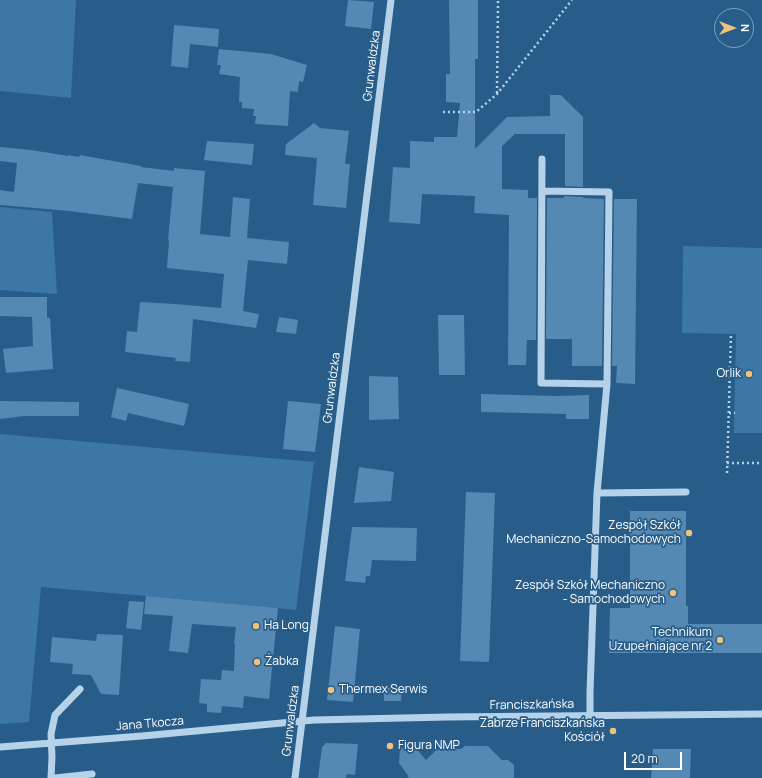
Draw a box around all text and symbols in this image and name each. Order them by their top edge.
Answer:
north arrow [714,8,754,48]
text: N [738,24,753,32]
street label: Grunwaldzka [361,30,383,102]
street label: Grunwaldzka [321,352,343,424]
place label: Orlik [716,367,741,381]
marker: Orlik [744,369,754,379]
place label: Zespół Szkół Mechaniczno-Samochodowych [506,519,681,547]
marker: Zespół Szkół Mechaniczno-Samochodowych [684,528,694,538]
place label: Zespół Szkół Mechaniczno - Samochodowych [515,579,665,607]
marker: Zespół Szkół Mechaniczno - Samochodowych [668,588,678,598]
place label: Ha Long [264,619,309,633]
marker: Ha Long [251,621,261,631]
place label: Technikum Uzupełniające nr 2 [609,626,712,654]
marker: Technikum Uzupełniające nr 2 [715,635,725,645]
place label: Żabka [265,655,299,669]
marker: Żabka [252,657,262,667]
place label: Thermex Serwis [339,683,427,697]
street label: Grunwaldzka [280,685,302,757]
marker: Thermex Serwis [326,685,336,695]
street label: Franciszkańska [490,697,574,713]
street label: Jana Tkocza [116,714,184,734]
place label: Zabrze Franciszkańska Kościół [480,717,605,745]
marker: Zabrze Franciszkańska Kościół [608,726,618,736]
place label: Figura NMP [398,739,460,753]
marker: Figura NMP [385,741,395,751]
scale bar [626,744,684,770]
text: 20 m [631,750,658,767]

